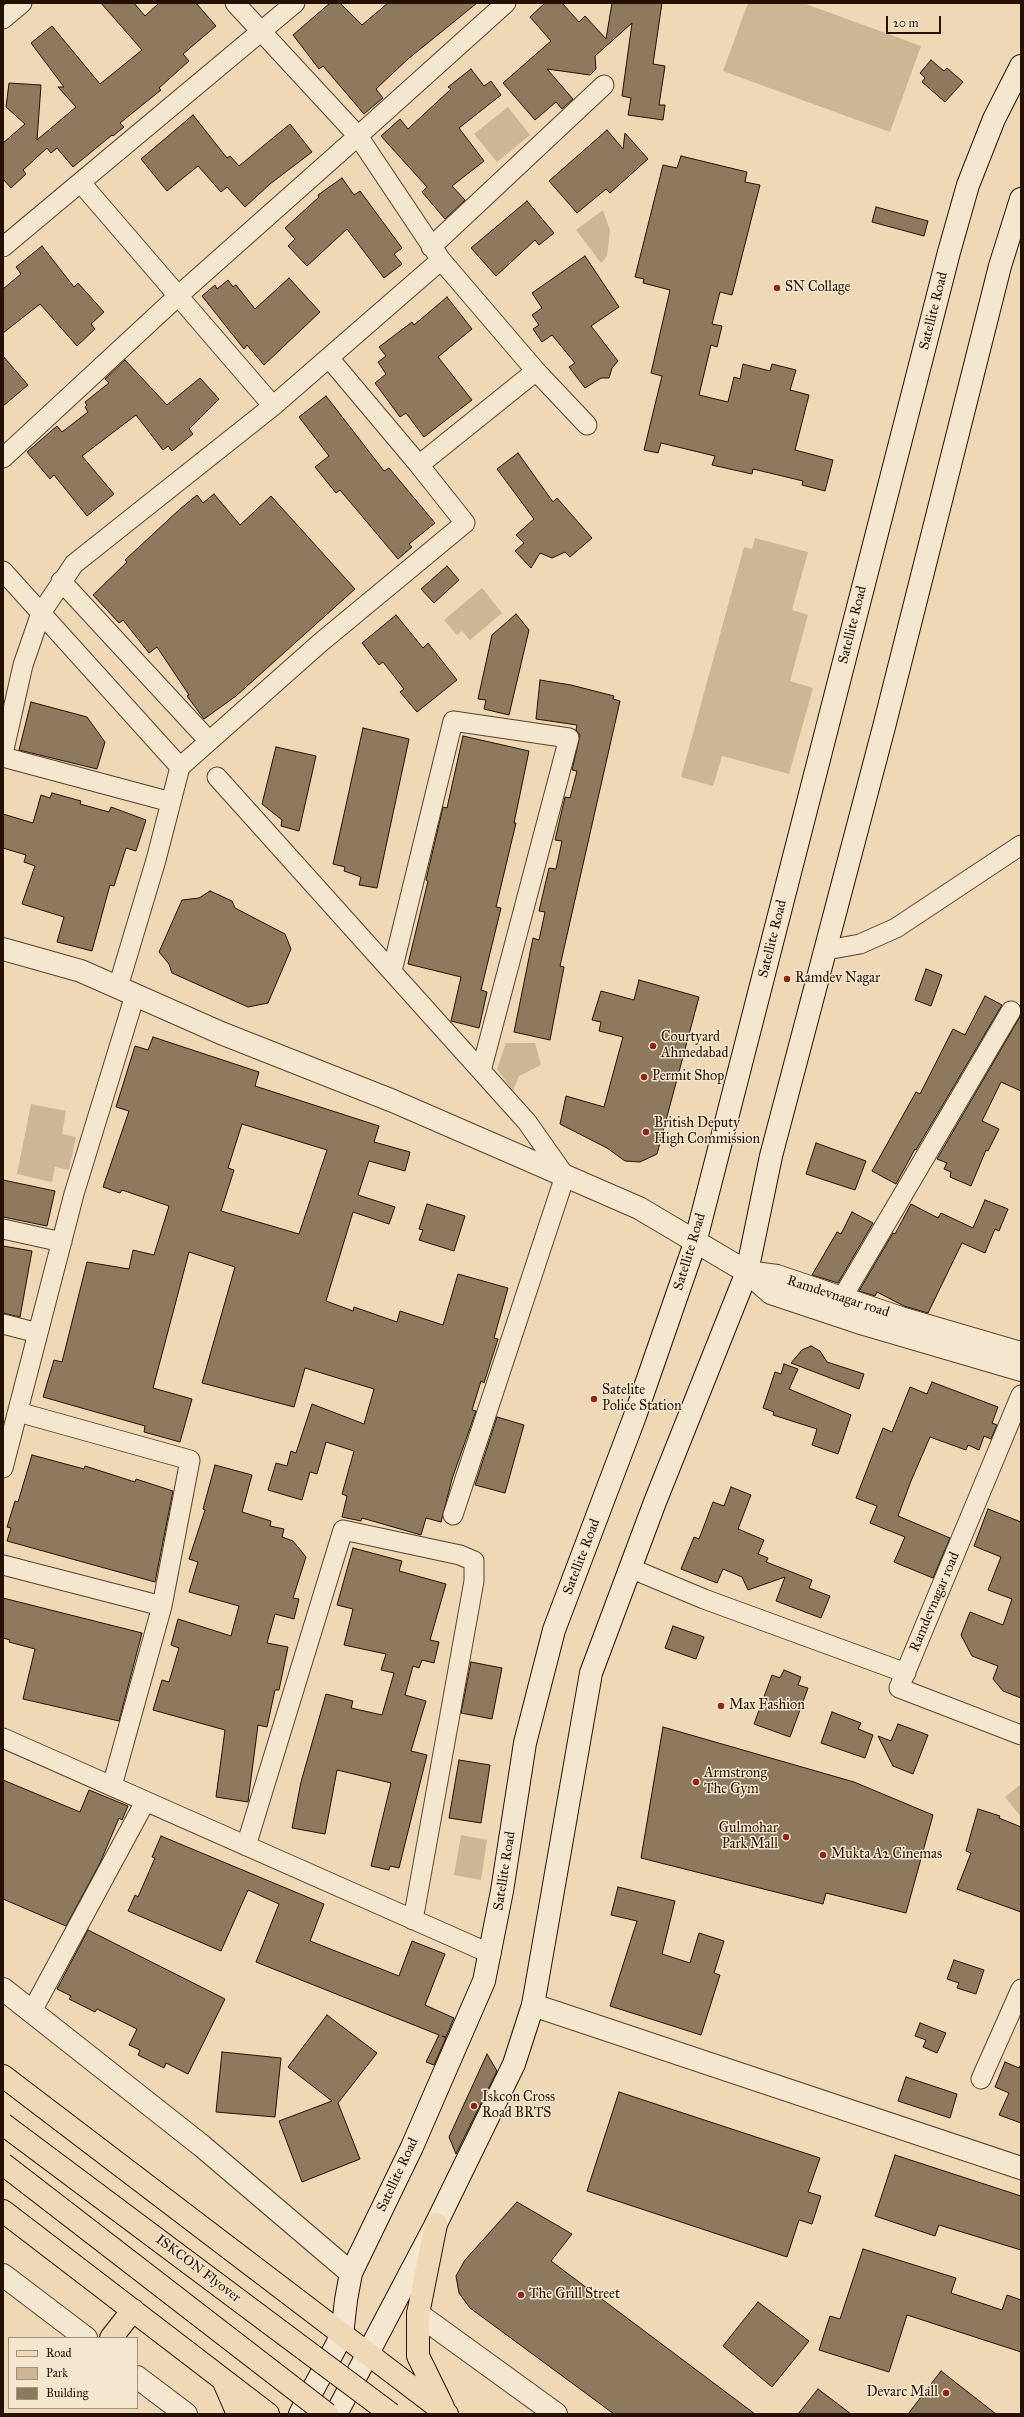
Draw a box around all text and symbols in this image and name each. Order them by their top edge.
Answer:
scale bar [888,8,943,34]
text: 20 m [893,16,919,30]
street label: Satellite Road [916,270,952,352]
place label: SN Collage [785,280,850,296]
marker: SN Collage [772,283,782,293]
street label: Satellite Road [835,584,871,666]
street label: Satellite Road [755,898,791,980]
place label: Ramdev Nagar [795,971,880,987]
marker: Ramdev Nagar [782,974,792,984]
place label: Courtyard Ahmedabad [661,1030,728,1062]
marker: Courtyard Ahmedabad [648,1041,658,1051]
place label: Permit Shop [652,1069,724,1085]
marker: Permit Shop [639,1072,649,1082]
place label: British Deputy High Commission [654,1116,760,1148]
marker: British Deputy High Commission [641,1127,651,1137]
street label: Satellite Road [670,1211,710,1293]
street label: Ramdevnagar road [785,1273,891,1321]
place label: Satelite Police Station [602,1383,682,1416]
marker: Satelite Police Station [589,1394,599,1404]
street label: Satellite Road [560,1517,604,1597]
street label: Ramdevnagar road [906,1550,964,1654]
place label: Max Fashion [729,1698,805,1714]
marker: Max Fashion [716,1701,726,1711]
place label: Armstrong The Gym [704,1766,767,1798]
marker: Armstrong The Gym [691,1777,701,1787]
place label: Gulmohar Park Mall [719,1821,778,1854]
street label: Satellite Road [490,1830,520,1912]
marker: Gulmohar Park Mall [781,1832,791,1842]
place label: Mukta A2 Cinemas [831,1847,942,1863]
marker: Mukta A2 Cinemas [818,1850,828,1860]
place label: Iskcon Cross Road BRTS [482,2090,555,2122]
marker: Iskcon Cross Road BRTS [469,2101,479,2111]
street label: Satellite Road [374,2135,422,2215]
street label: ISKCON Flyover [152,2231,244,2307]
place label: The Grill Street [529,2287,620,2303]
marker: The Grill Street [516,2290,526,2300]
legend [8,2337,138,2409]
text: Road [46,2346,72,2360]
text: Park [46,2366,68,2380]
place label: Devarc Mall [867,2385,938,2401]
text: Building [46,2386,88,2400]
marker: Devarc Mall [941,2388,951,2398]

